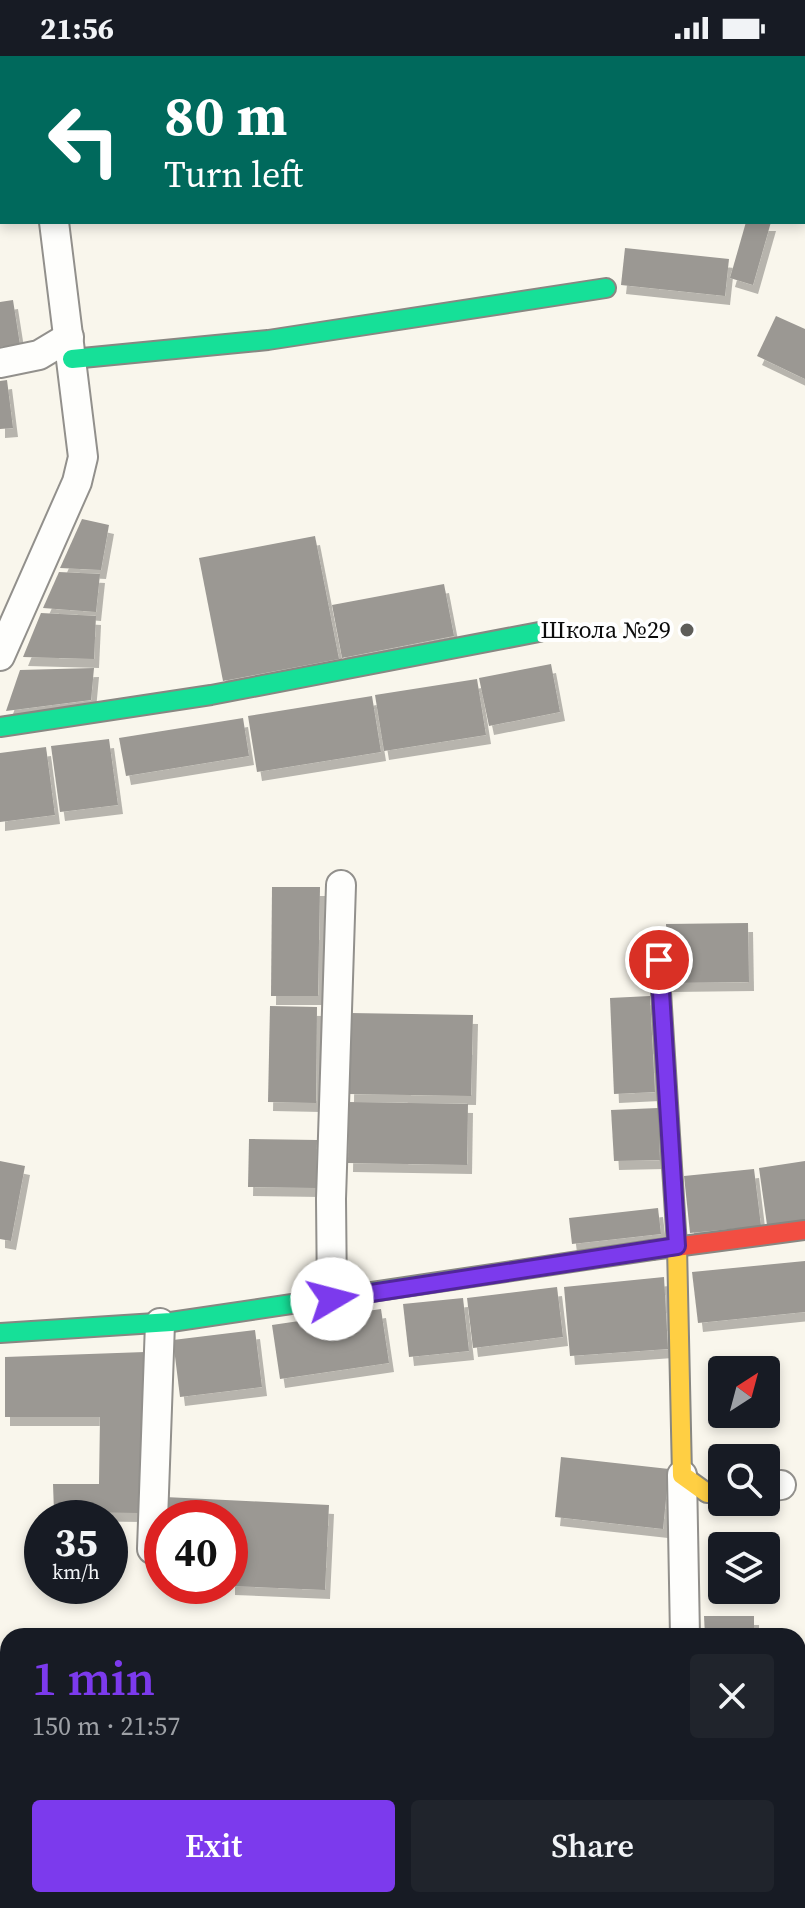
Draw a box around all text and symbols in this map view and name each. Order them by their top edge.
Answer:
text: 21:56 [40,8,114,49]
text: 80 m [164,77,287,154]
icon: left [32,88,136,192]
text: Turn left [164,150,303,199]
place label: Школа №29 [541,613,671,646]
marker: Школа №29 [678,621,696,639]
pin [625,926,693,994]
icon: arrive [637,938,681,982]
position arrow [290,1257,374,1341]
north arrow [708,1356,780,1428]
map controls [708,1356,780,1604]
button: search [708,1444,780,1516]
speed limit sign: 40 [144,1500,248,1604]
text: 35 [54,1515,98,1569]
button: layers [708,1532,780,1604]
text: km/h [52,1558,100,1586]
text: 1 min [32,1645,155,1711]
button: close [690,1654,774,1738]
text: 150 m · 21:57 [32,1708,180,1744]
button: Exit [32,1800,395,1892]
button: Share [411,1800,774,1892]

